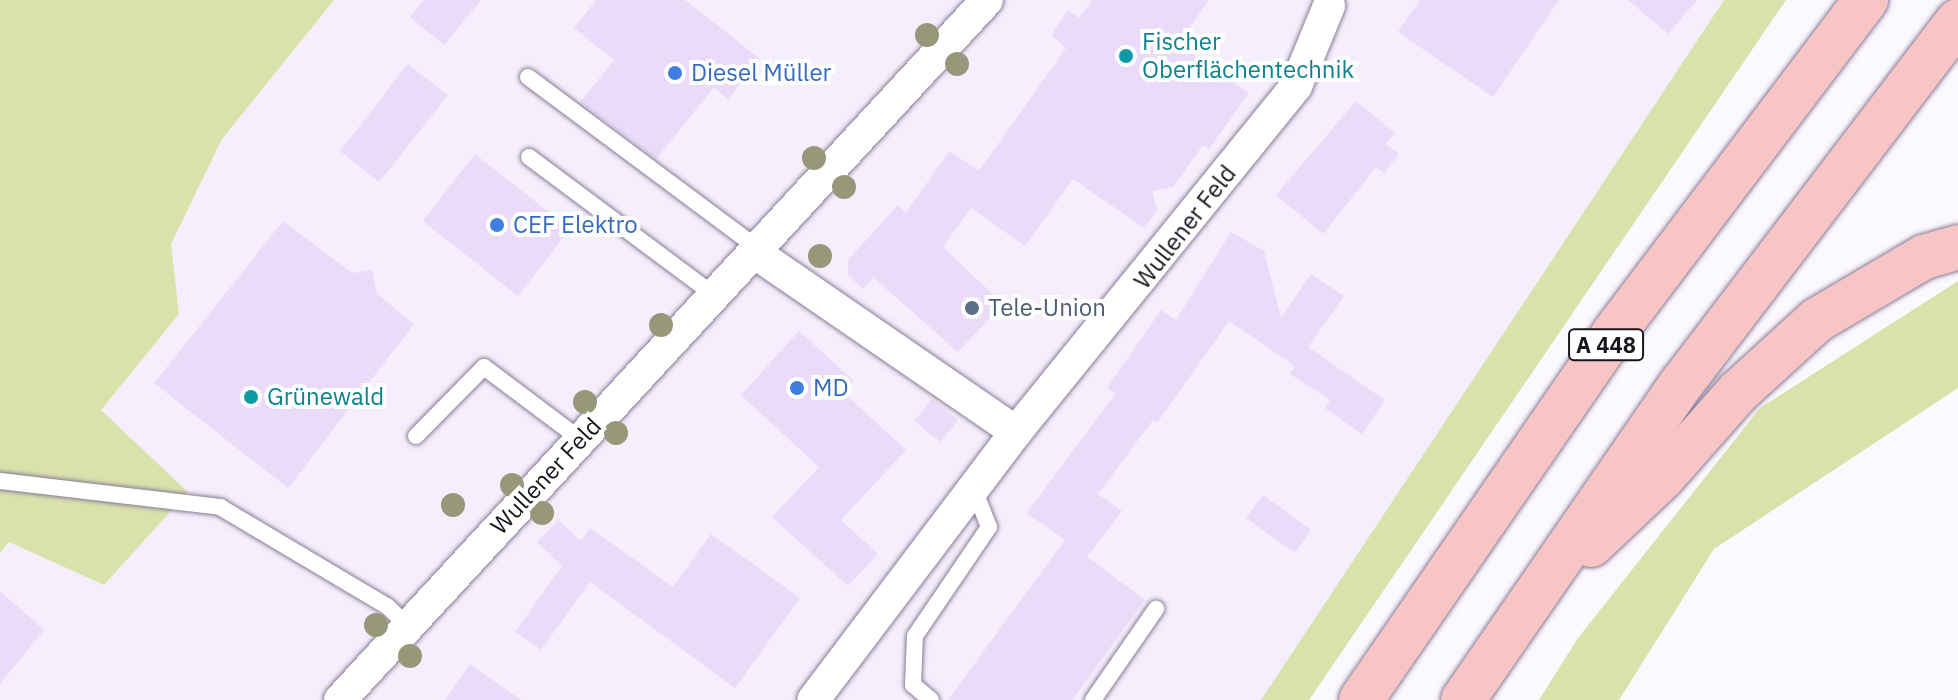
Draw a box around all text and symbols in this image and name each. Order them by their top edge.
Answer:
place label: Fischer Oberflächentechnik [1142,28,1354,84]
marker: Fischer Oberflächentechnik [1117,47,1135,65]
place label: Diesel Müller [691,59,831,87]
marker: Diesel Müller [666,64,684,82]
street label: Wullener Feld [1128,160,1242,294]
place label: CEF Elektro [513,211,638,239]
marker: CEF Elektro [488,216,506,234]
place label: Tele-Union [988,294,1106,322]
marker: Tele-Union [963,299,981,317]
road number: A 448 [1568,327,1644,363]
place label: MD [813,374,849,402]
marker: MD [788,379,806,397]
place label: Grünewald [267,383,384,411]
marker: Grünewald [242,388,260,406]
street label: Wullener Feld [485,412,607,540]

